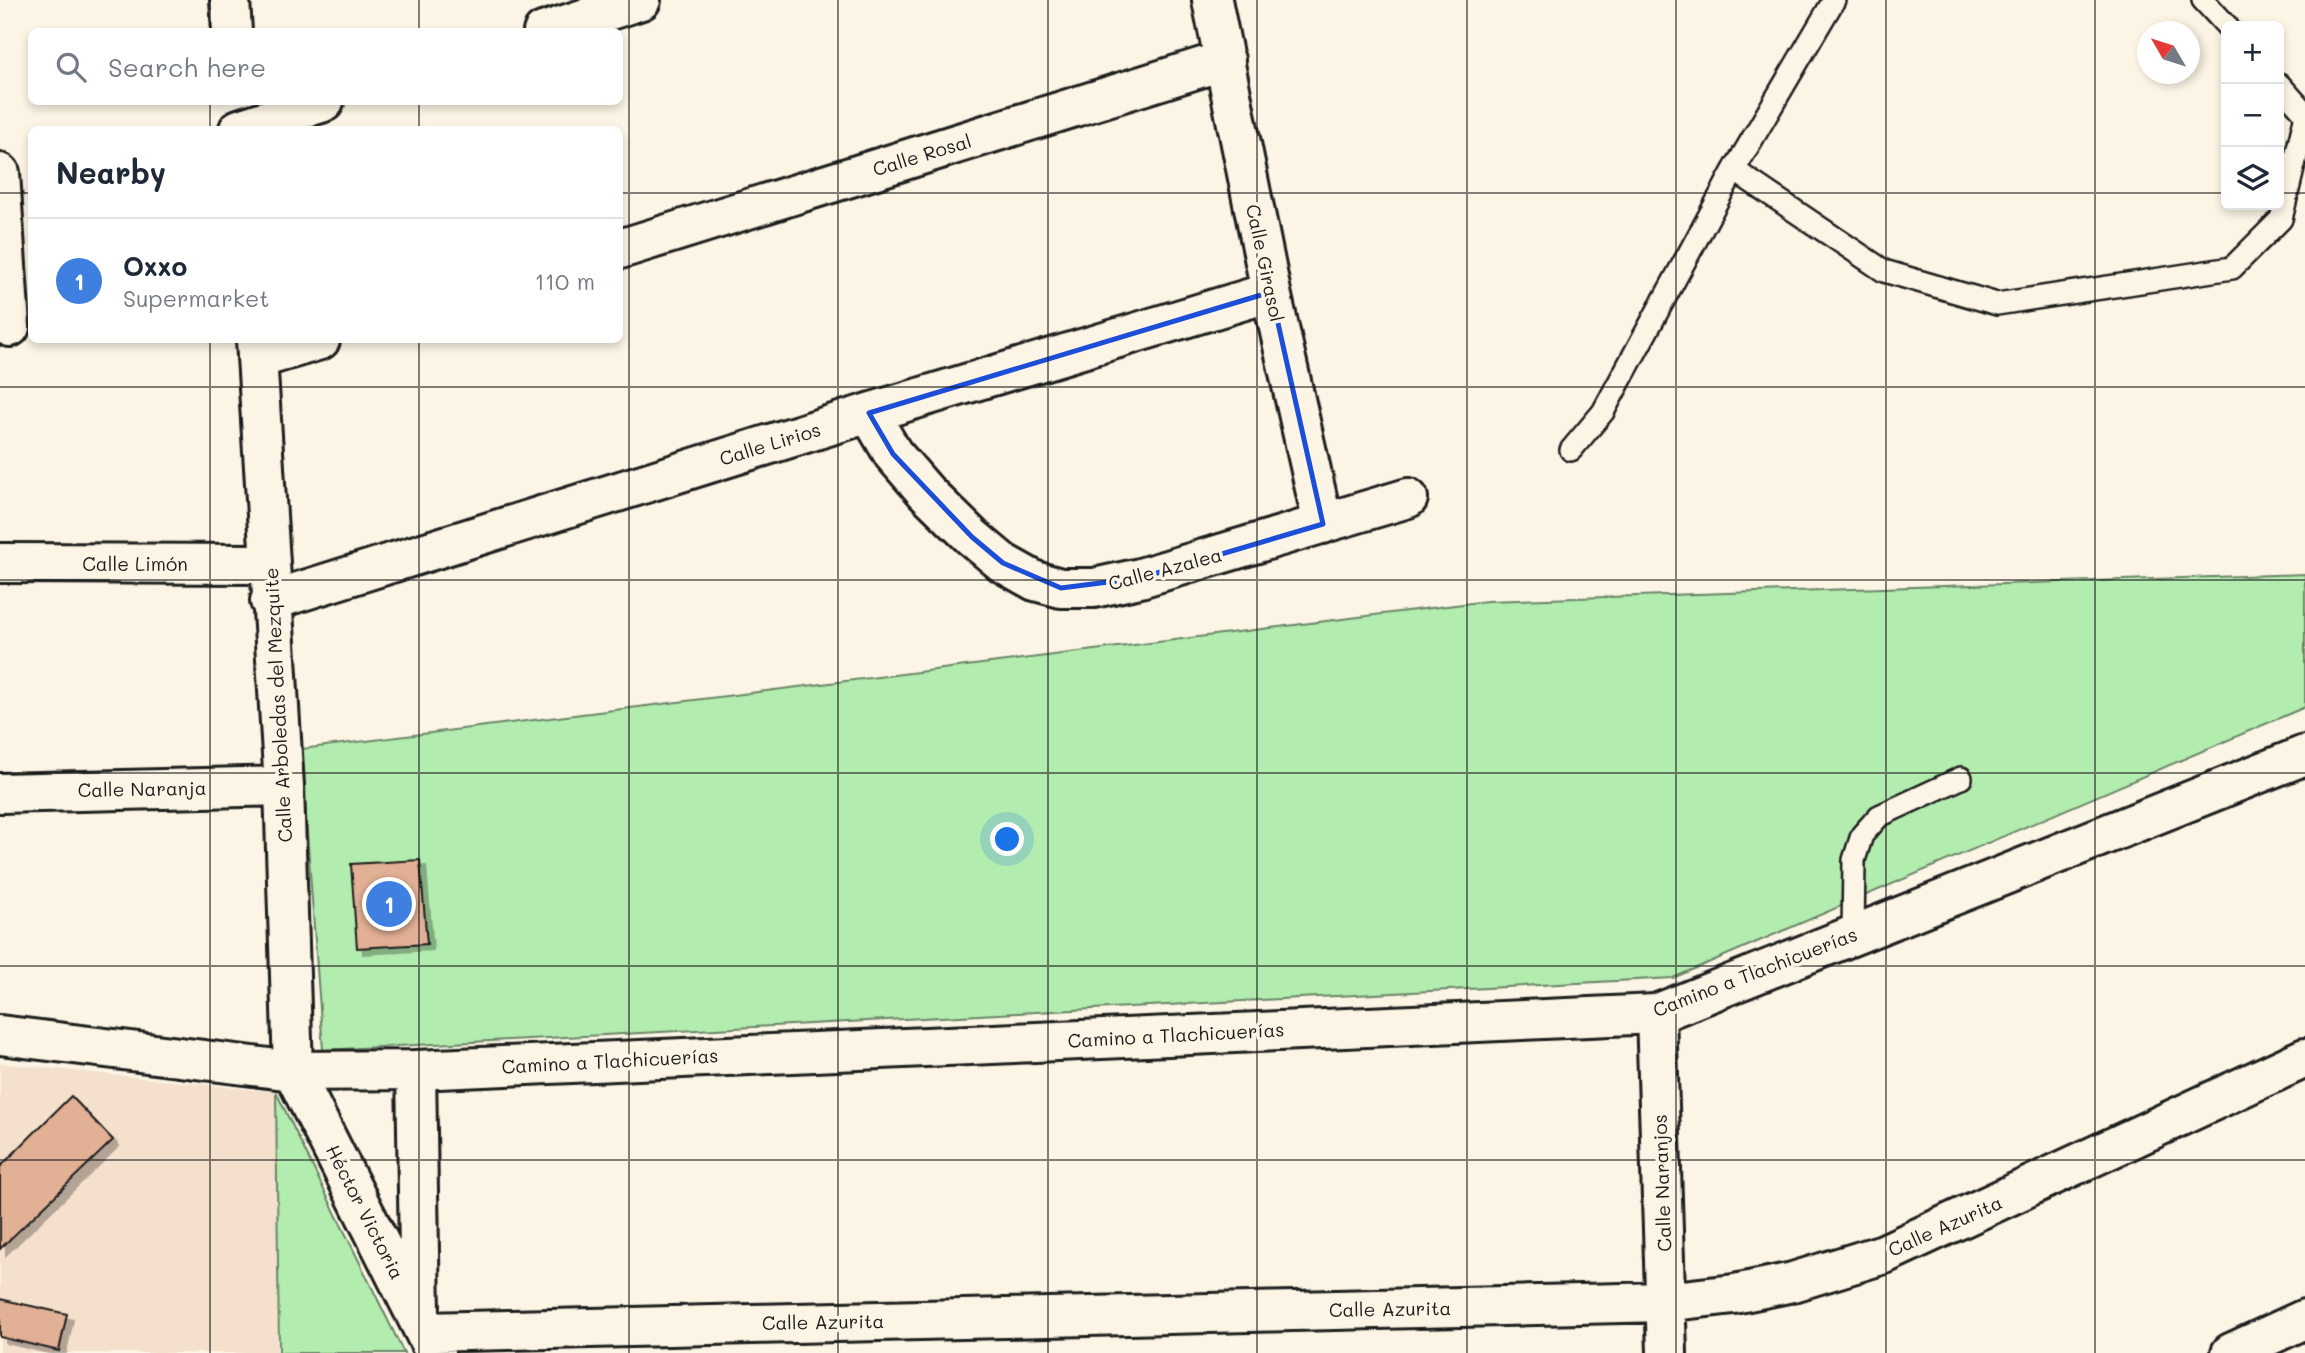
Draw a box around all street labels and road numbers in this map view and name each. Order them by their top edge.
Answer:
street label: Calle Rosal [869,128,974,181]
street label: Calle Girasol [1241,202,1290,324]
street label: Calle Lirios [716,416,823,471]
street label: Calle Azalea [1105,541,1224,596]
street label: Calle Limón [82,551,188,576]
street label: Calle Arboledas del Mezquite [258,567,297,843]
street label: Calle Naranja [77,775,207,802]
street label: Camino a Tlachicuerías [1649,921,1861,1022]
street label: Camino a Tlachicuerías [1067,1016,1285,1053]
street label: Camino a Tlachicuerías [501,1042,719,1079]
street label: Calle Naranjos [1647,1114,1676,1252]
street label: Héctor Victoria [321,1140,410,1283]
street label: Calle Azurita [1884,1189,2006,1262]
street label: Calle Azurita [1329,1295,1451,1322]
street label: Calle Azurita [762,1308,884,1335]

